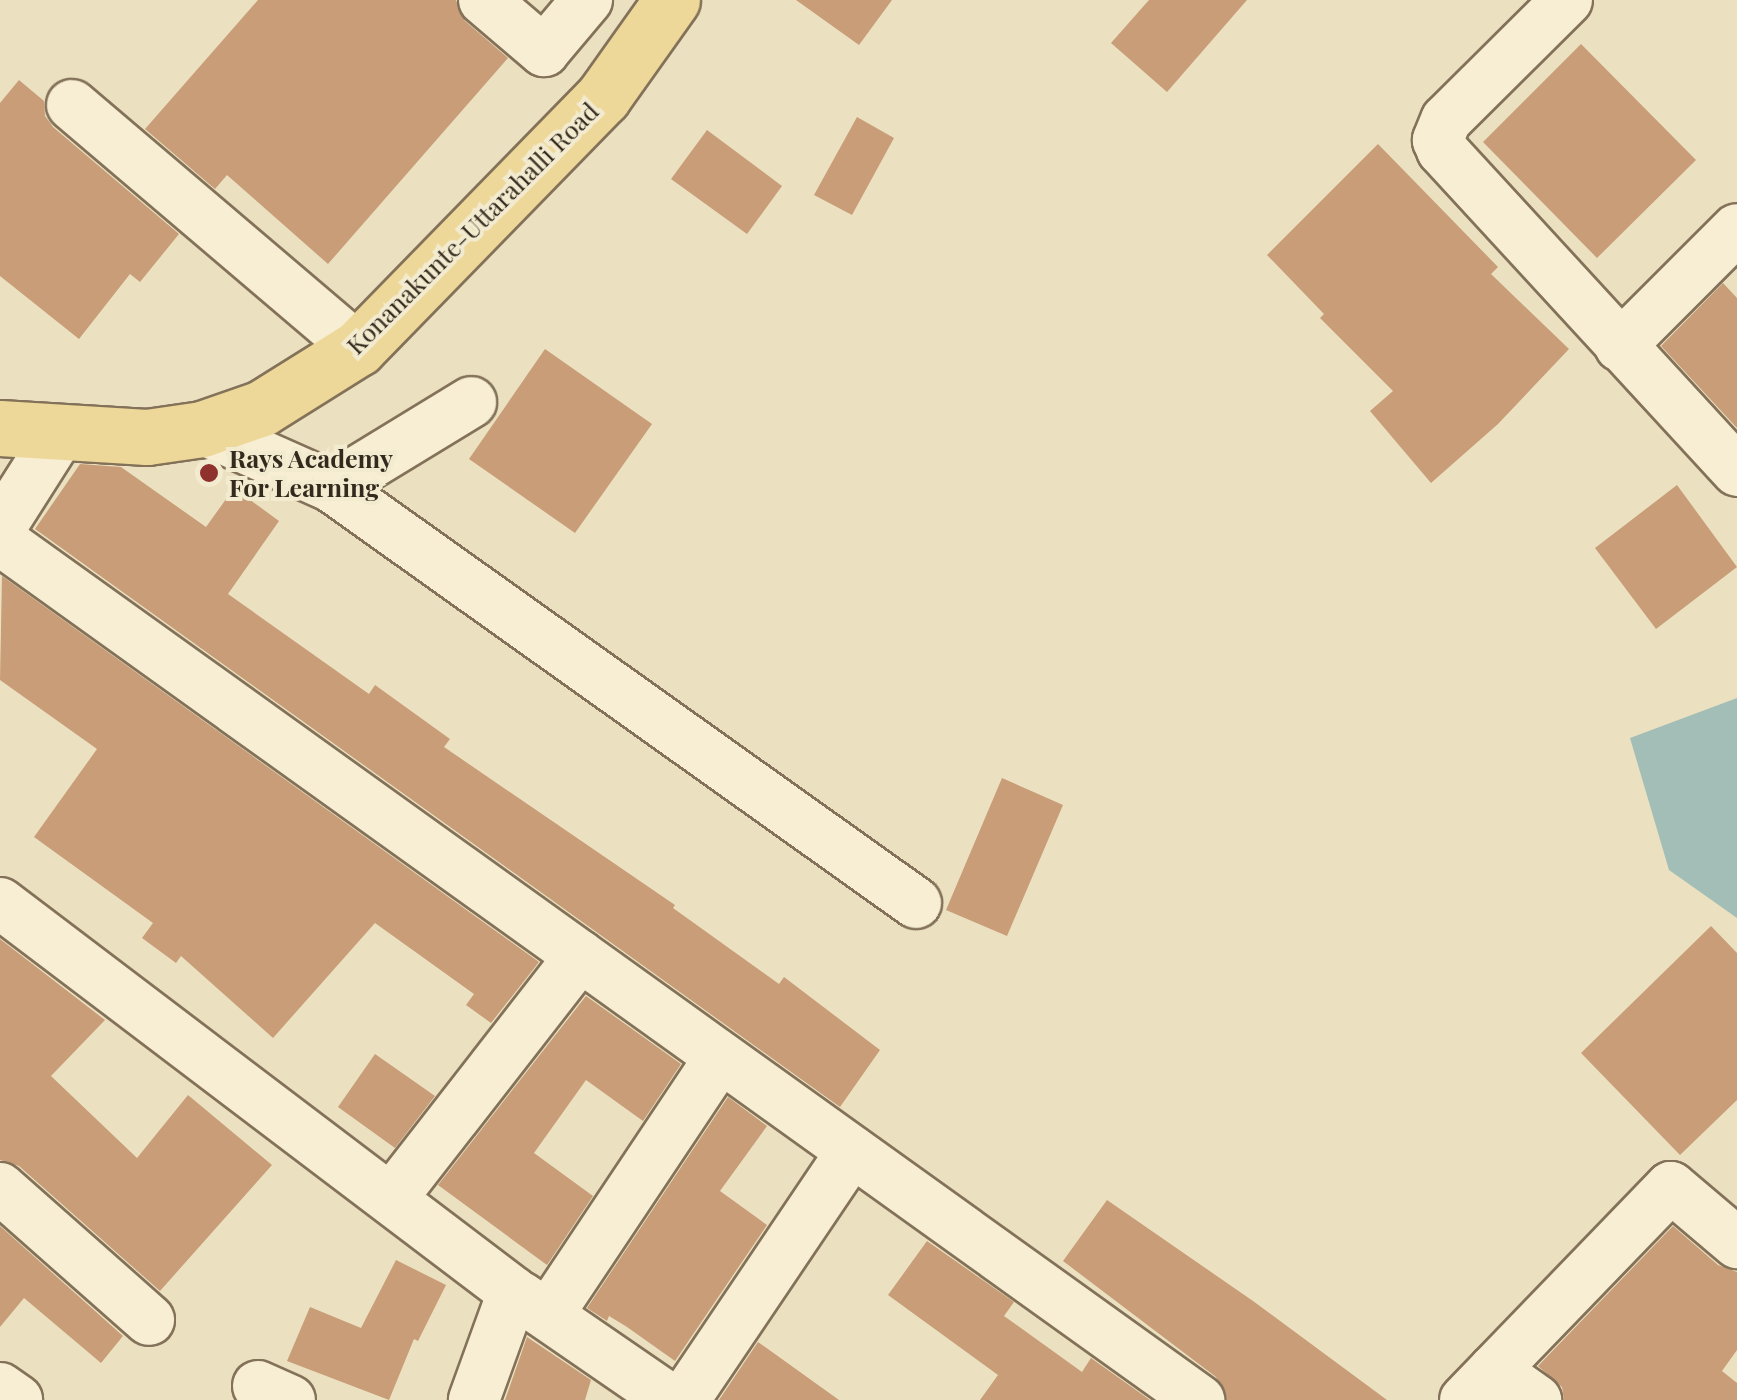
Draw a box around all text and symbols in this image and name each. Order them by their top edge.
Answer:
street label: Konanakunte-Uttarahalli Road [340,96,604,360]
place label: Rays Academy For Learning [229,444,394,503]
marker: Rays Academy For Learning [198,462,220,484]

